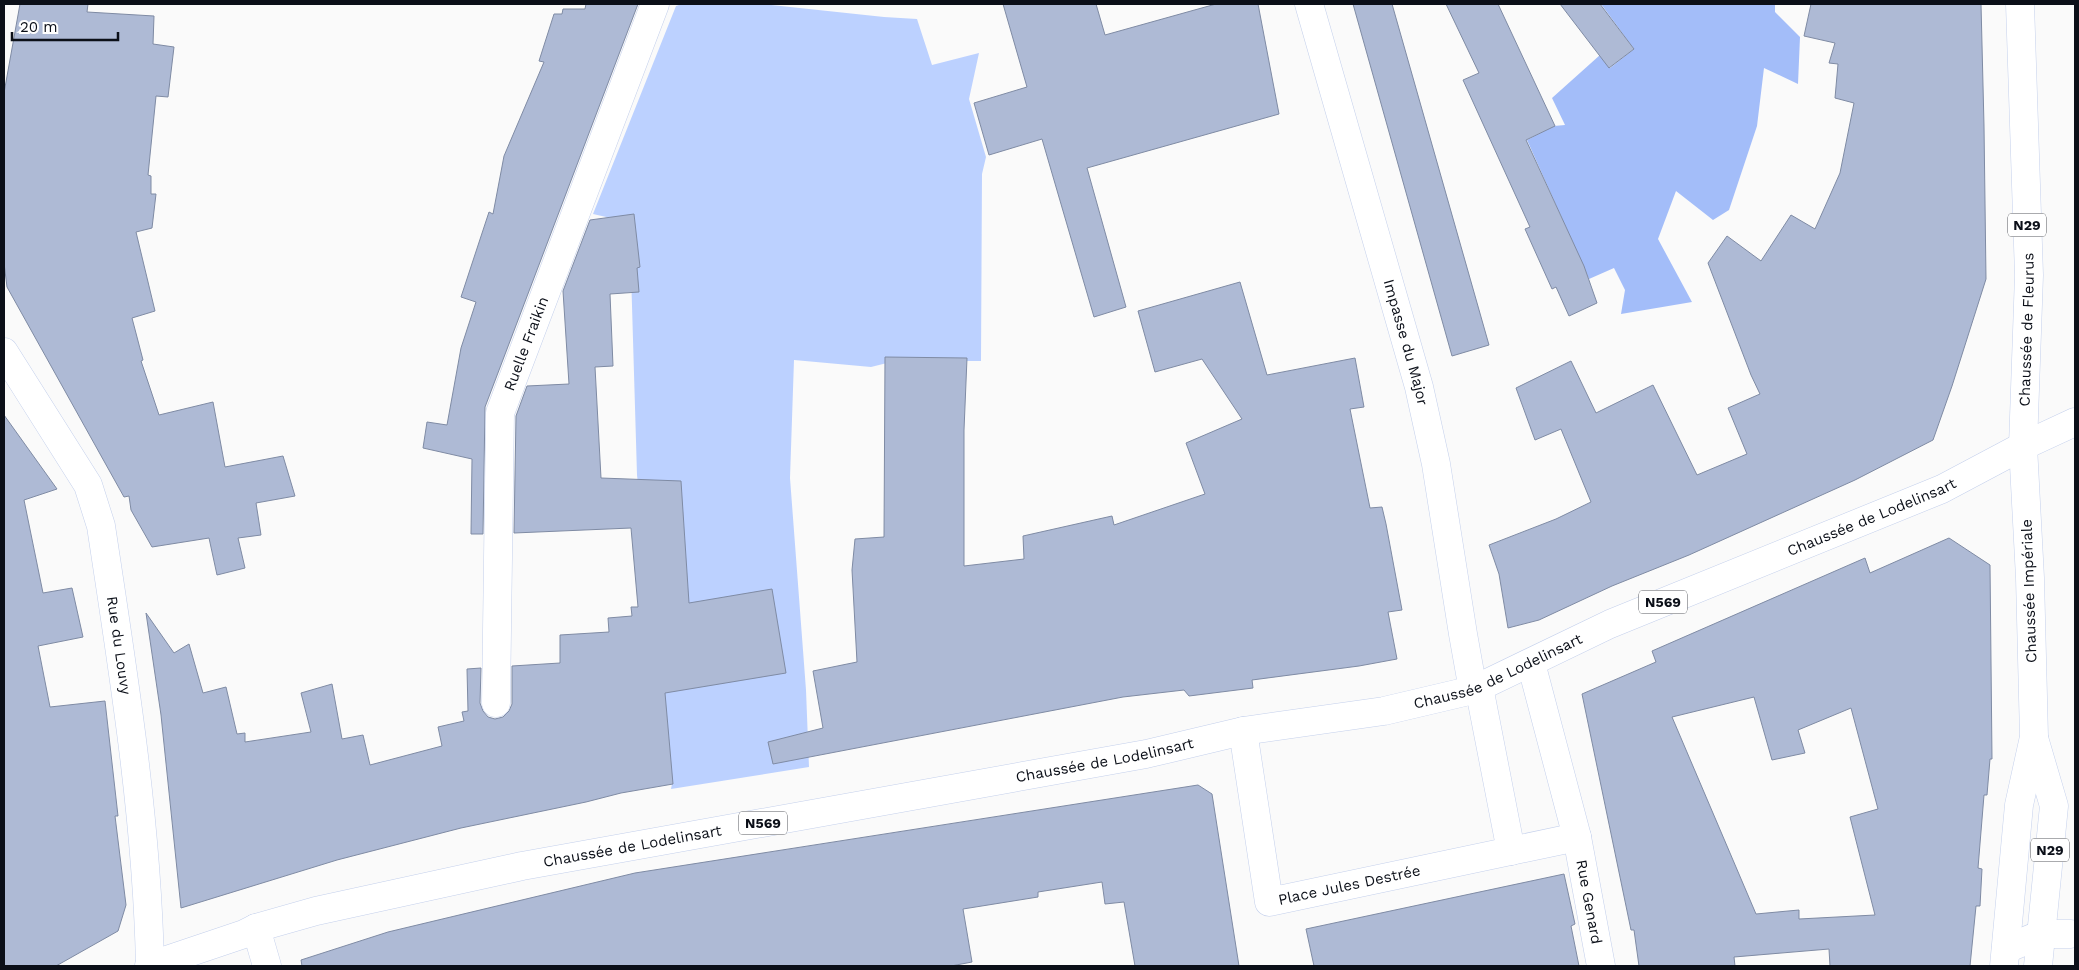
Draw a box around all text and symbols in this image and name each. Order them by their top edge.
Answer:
scale bar [12,10,119,42]
text: 20 m [20,18,58,36]
road number: N29 [2008,214,2046,236]
street label: Chaussée de Fleurus [2015,252,2038,407]
street label: Impasse du Major [1380,277,1432,407]
street label: Ruelle Fraikin [500,294,552,394]
street label: Chaussée de Lodelinsart [1785,474,1960,560]
street label: Chaussée Impériale [2017,519,2041,663]
road number: N569 [1639,590,1687,614]
street label: Rue du Louvy [103,595,135,696]
street label: Chaussée de Lodelinsart [1412,629,1586,713]
street label: Chaussée de Lodelinsart [1014,734,1196,786]
road number: N569 [739,811,787,834]
street label: Chaussée de Lodelinsart [542,821,724,871]
road number: N29 [2031,838,2069,862]
street label: Rue Genard [1572,858,1606,946]
street label: Place Jules Destrée [1277,861,1422,909]

